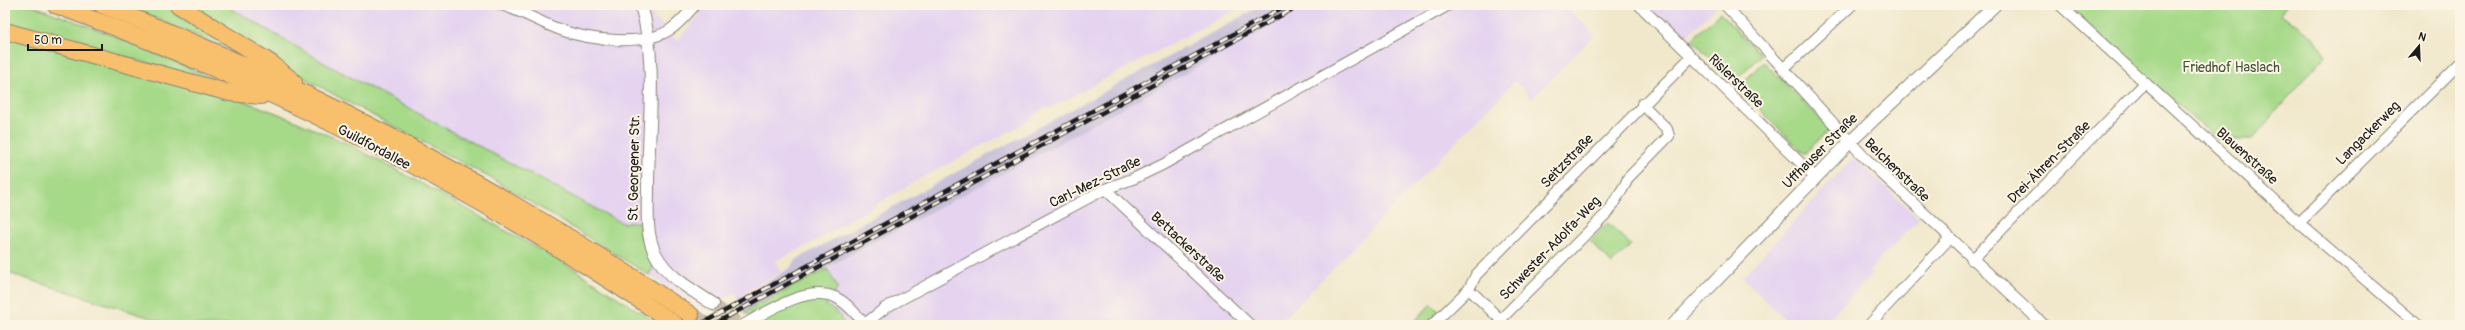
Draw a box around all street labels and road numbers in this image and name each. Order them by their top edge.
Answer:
street label: Rislerstraße [1705,51,1767,112]
street label: Langackerweg [2332,97,2404,169]
street label: Uffhauser Straße [1779,110,1861,192]
street label: St. Georgener Str. [625,115,643,221]
street label: Drei-Ähren-Straße [2004,117,2094,207]
street label: Guildfordallee [335,121,413,173]
street label: Blauenstraße [2213,124,2281,188]
street label: Seitzstraße [1537,130,1597,192]
street label: Belchenstraße [1861,135,1933,205]
street label: Carl-Mez-Straße [1047,153,1144,211]
street label: Schwester-Adolfa-Weg [1496,192,1604,304]
street label: Bettackerstraße [1147,208,1229,286]

